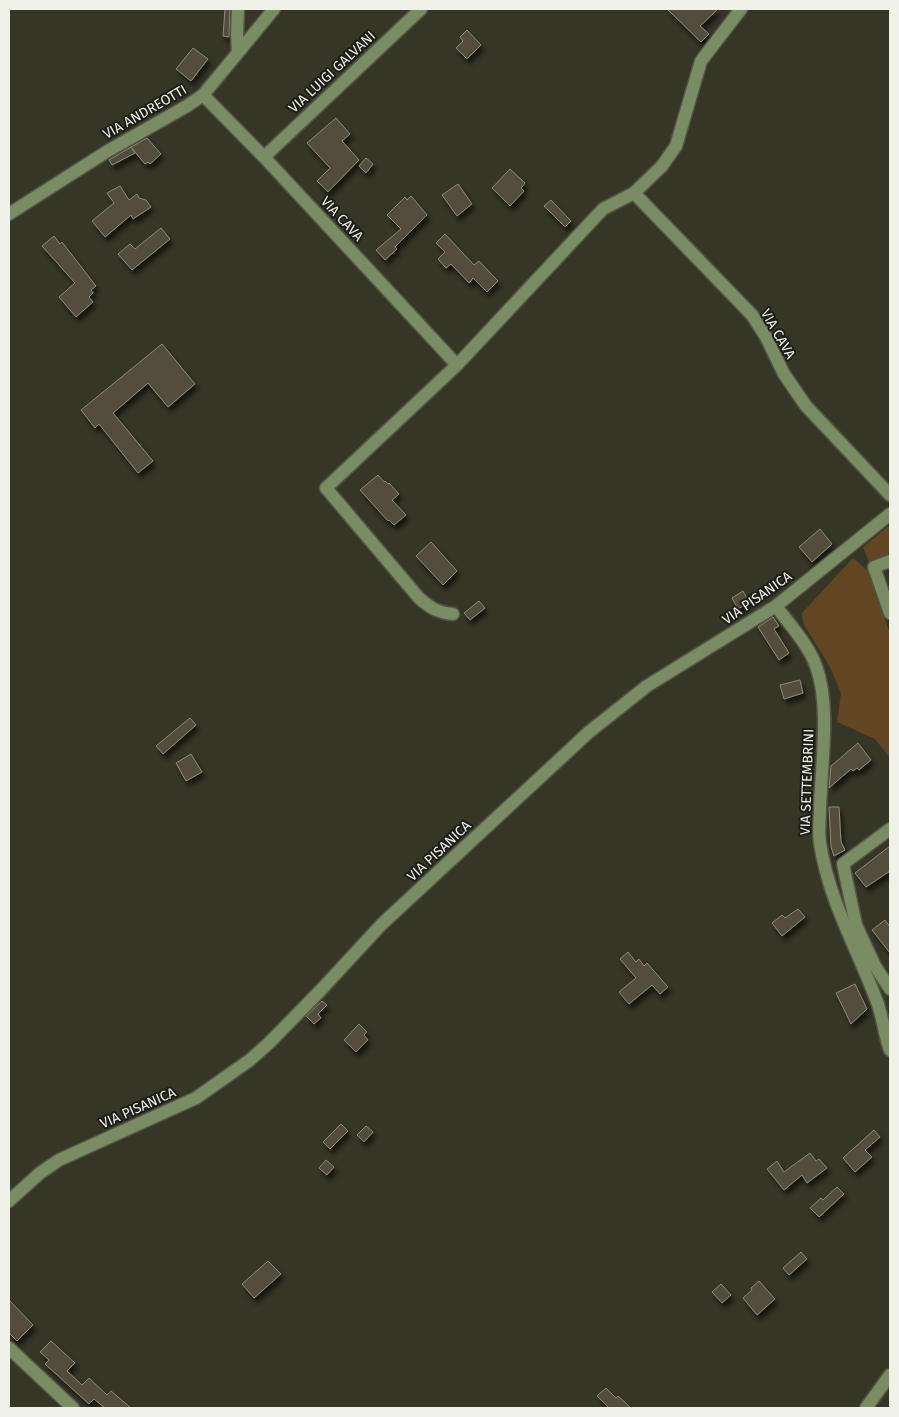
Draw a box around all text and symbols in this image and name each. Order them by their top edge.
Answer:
street label: VIA LUIGI GALVANI [285,27,379,117]
street label: VIA ANDREOTTI [100,81,190,143]
street label: VIA CAVA [317,193,367,245]
street label: VIA CAVA [757,306,799,362]
street label: VIA PISANICA [719,568,795,628]
street label: VIA SETTEMBRINI [797,729,817,835]
street label: VIA PISANICA [404,817,474,885]
street label: VIA PISANICA [98,1084,178,1132]

